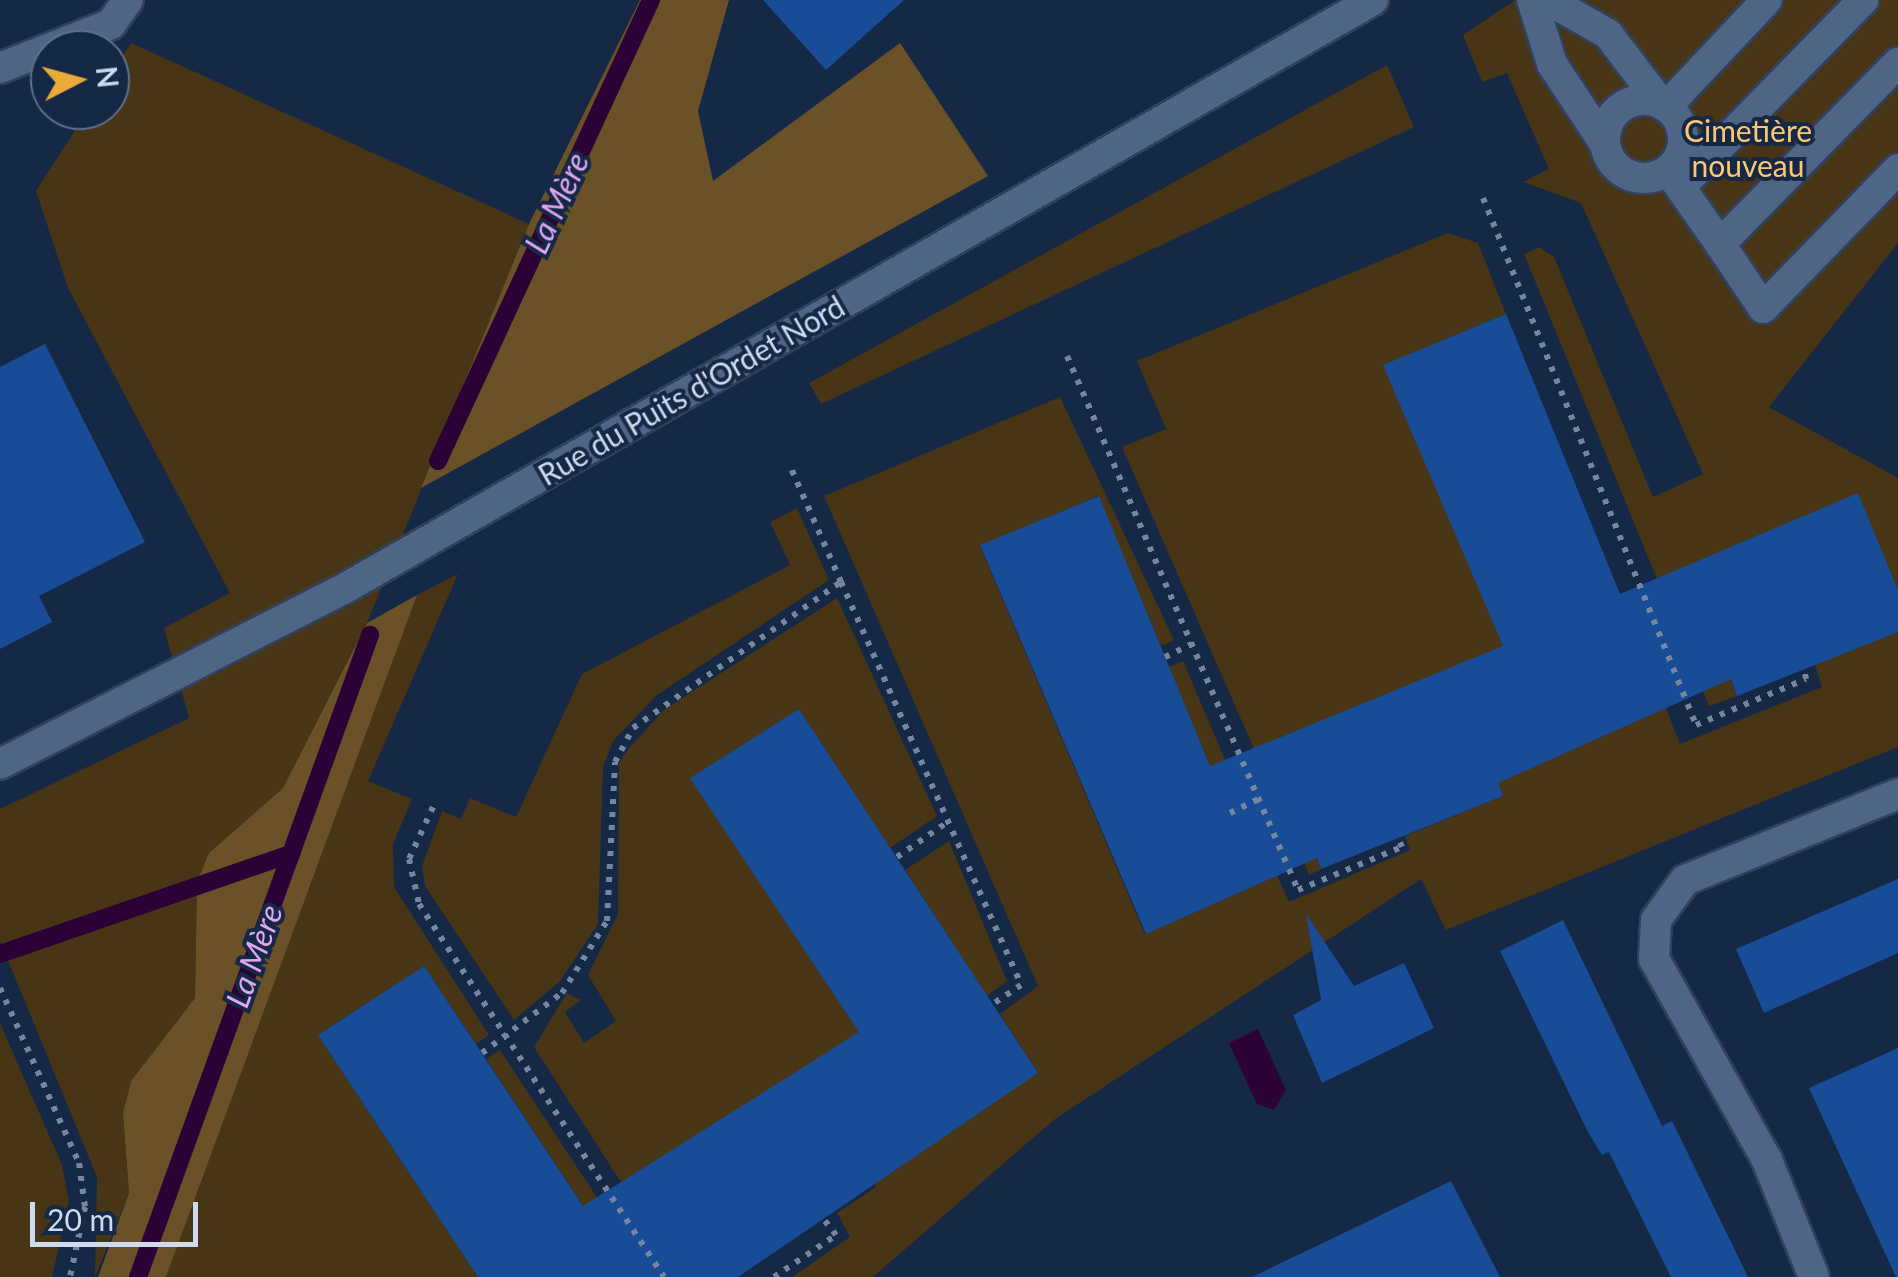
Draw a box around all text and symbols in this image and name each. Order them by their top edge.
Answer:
north arrow [30,30,130,130]
text: N [90,65,126,90]
park label: Cimetière nouveau [1684,112,1812,182]
water label: La Mère [517,147,597,259]
street label: Rue du Puits d'Ordet Nord [532,288,850,492]
water label: La Mère [218,899,290,1013]
scale bar [35,1182,202,1244]
text: 20 m [47,1201,114,1237]

